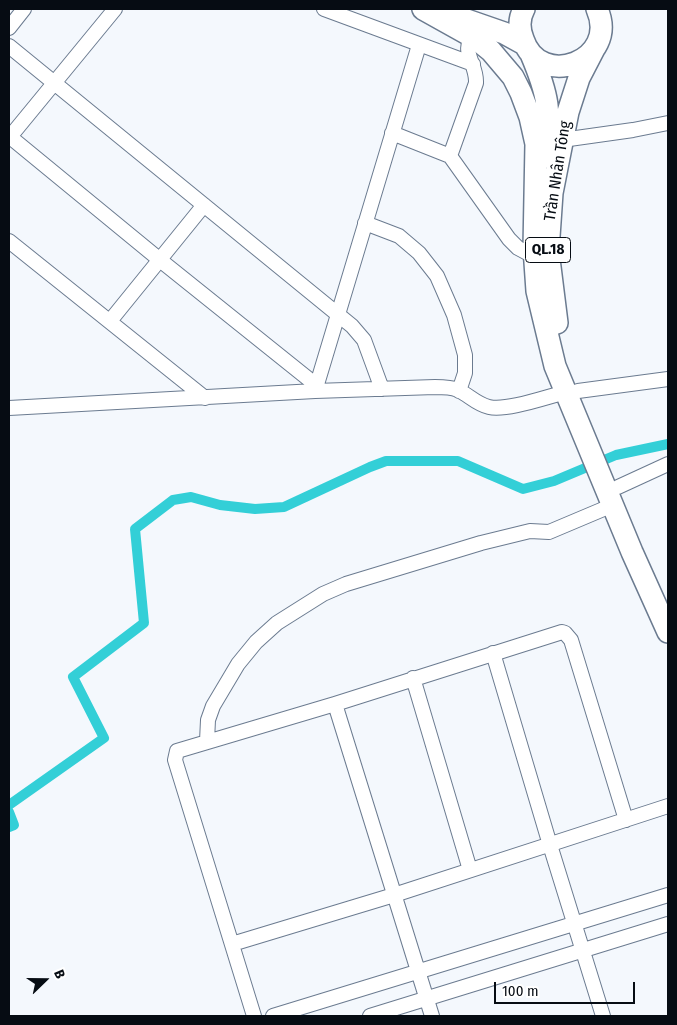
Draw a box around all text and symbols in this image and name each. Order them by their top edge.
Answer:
street label: Trần Nhân Tông [541,120,575,222]
road number: QL.18 [526,238,570,262]
north arrow [20,955,70,1005]
text: B [50,967,69,981]
scale bar [497,972,638,1004]
text: 100 m [502,982,539,1000]

